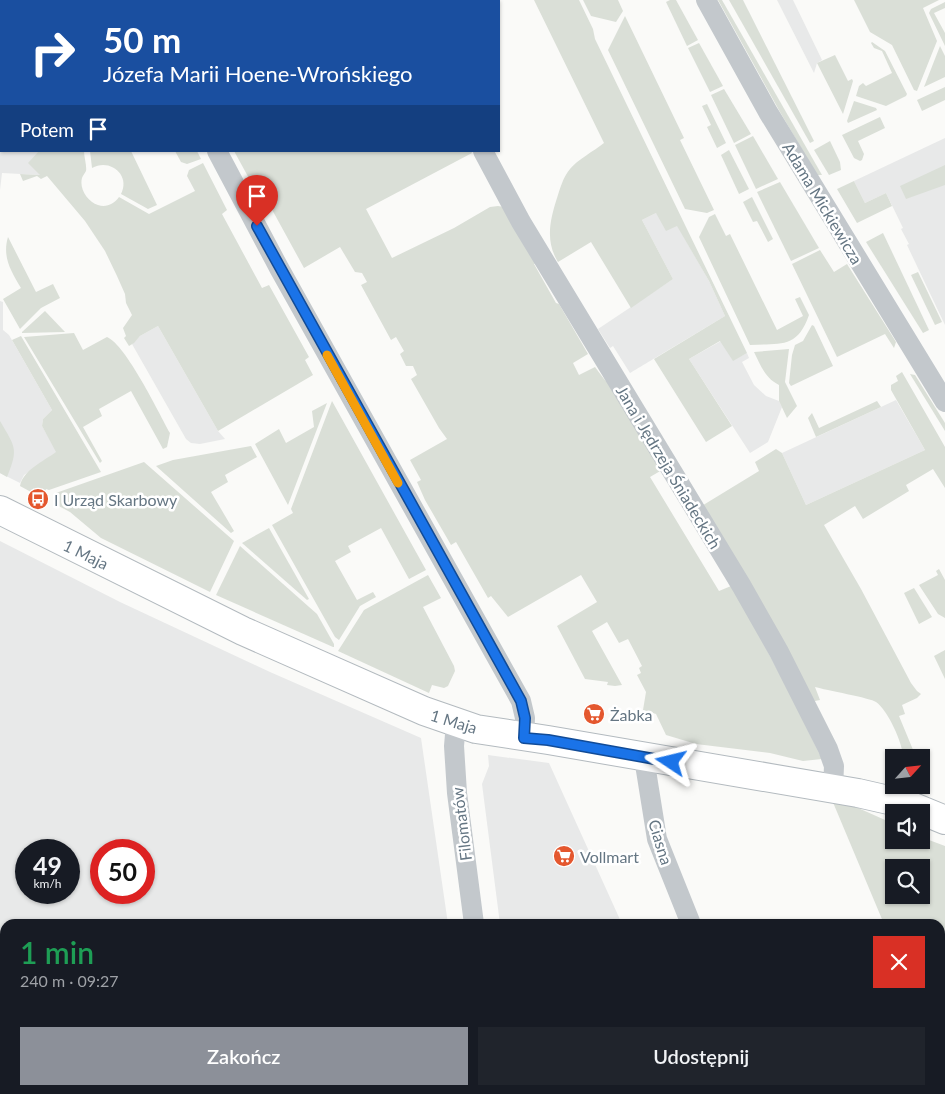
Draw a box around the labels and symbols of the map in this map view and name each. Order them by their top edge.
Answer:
street label: Adama Mickiewicza [779,139,867,267]
pin [236,175,278,226]
street label: Jana i Jędrzeja Śniadeckich [613,382,725,552]
bus stop icon: I Urząd Skarbowy [26,487,50,511]
place label: I Urząd Skarbowy [54,490,178,509]
street label: 1 Maja [60,535,112,573]
supermarket icon: Żabka [582,702,606,726]
street label: 1 Maja [428,705,480,737]
place label: Żabka [610,705,653,724]
position arrow [644,735,696,787]
north arrow [885,749,930,794]
street label: Filomatów [447,786,475,862]
street label: Ciasna [645,817,677,867]
speed limit sign: 50 [90,839,155,904]
supermarket icon: Vollmart [552,844,576,868]
place label: Vollmart [580,847,639,866]

